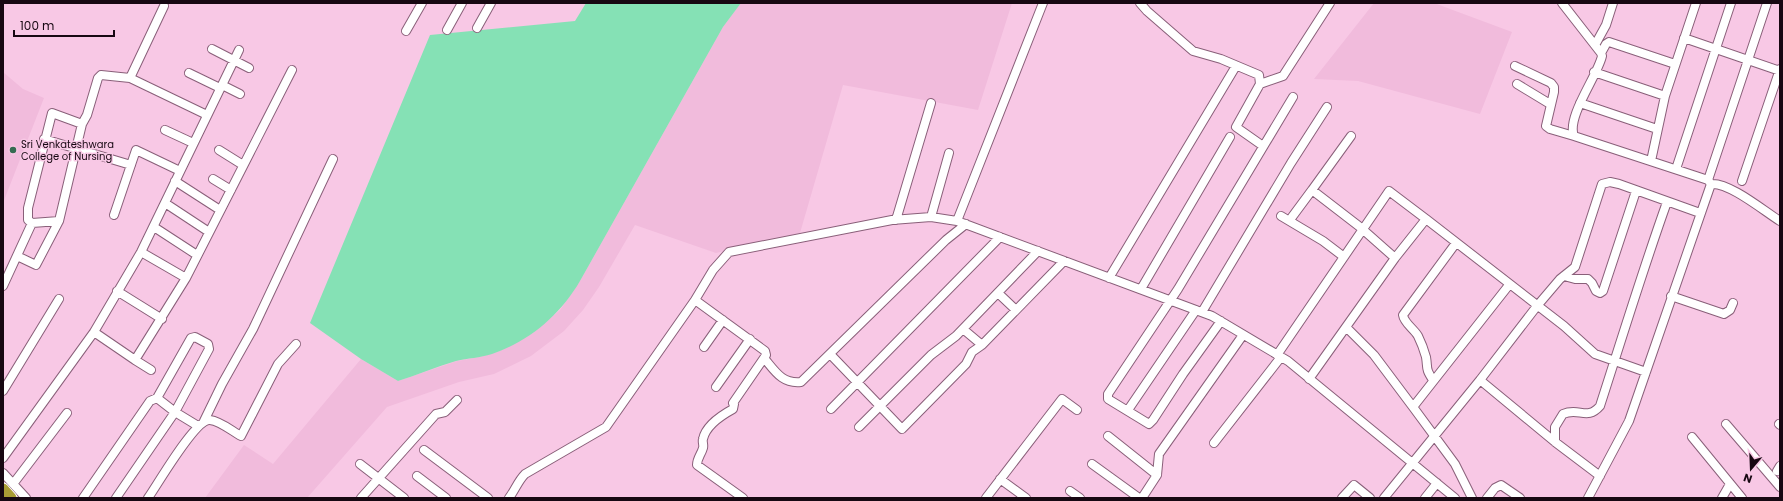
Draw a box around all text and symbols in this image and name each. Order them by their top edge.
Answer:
scale bar [14,12,114,38]
text: 100 m [20,17,54,34]
place label: Sri Venkateshwara College of Nursing [21,137,114,164]
marker: Sri Venkateshwara College of Nursing [8,145,18,155]
north arrow [1731,449,1771,489]
text: N [1741,470,1754,487]

